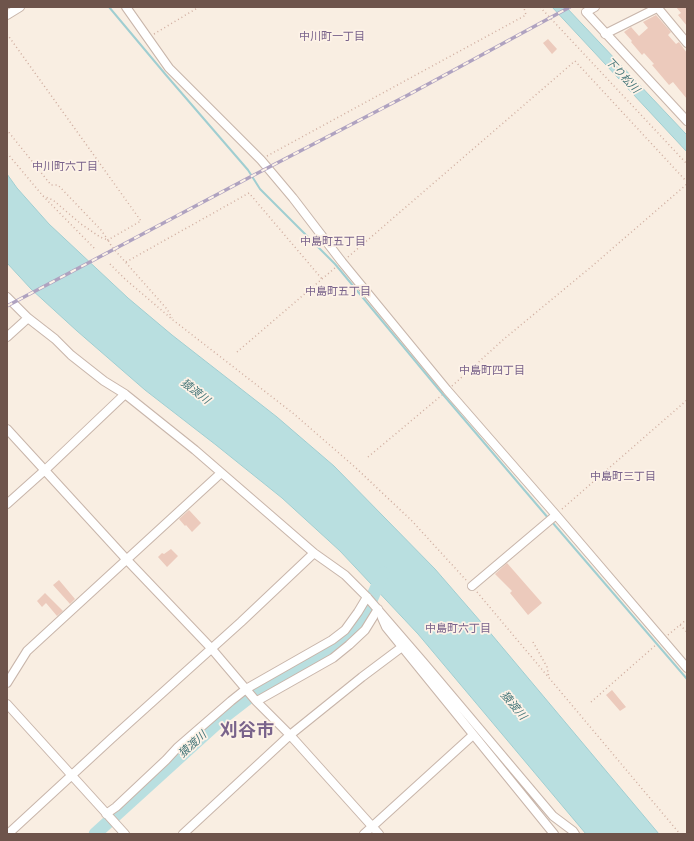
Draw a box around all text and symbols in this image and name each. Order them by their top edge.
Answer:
district label: 中川町一丁目 [299,30,365,44]
water label: 下り松川 [602,55,642,97]
district label: 中川町六丁目 [32,160,98,174]
district label: 中島町五丁目 [300,235,366,249]
district label: 中島町五丁目 [305,285,371,299]
district label: 中島町四丁目 [459,364,525,378]
water label: 猿渡川 [178,377,212,407]
district label: 中島町三丁目 [590,470,656,484]
district label: 中島町六丁目 [425,622,491,636]
water label: 猿渡川 [497,689,529,723]
district label: 刈谷市 [220,721,274,743]
water label: 猿渡川 [176,729,210,761]

